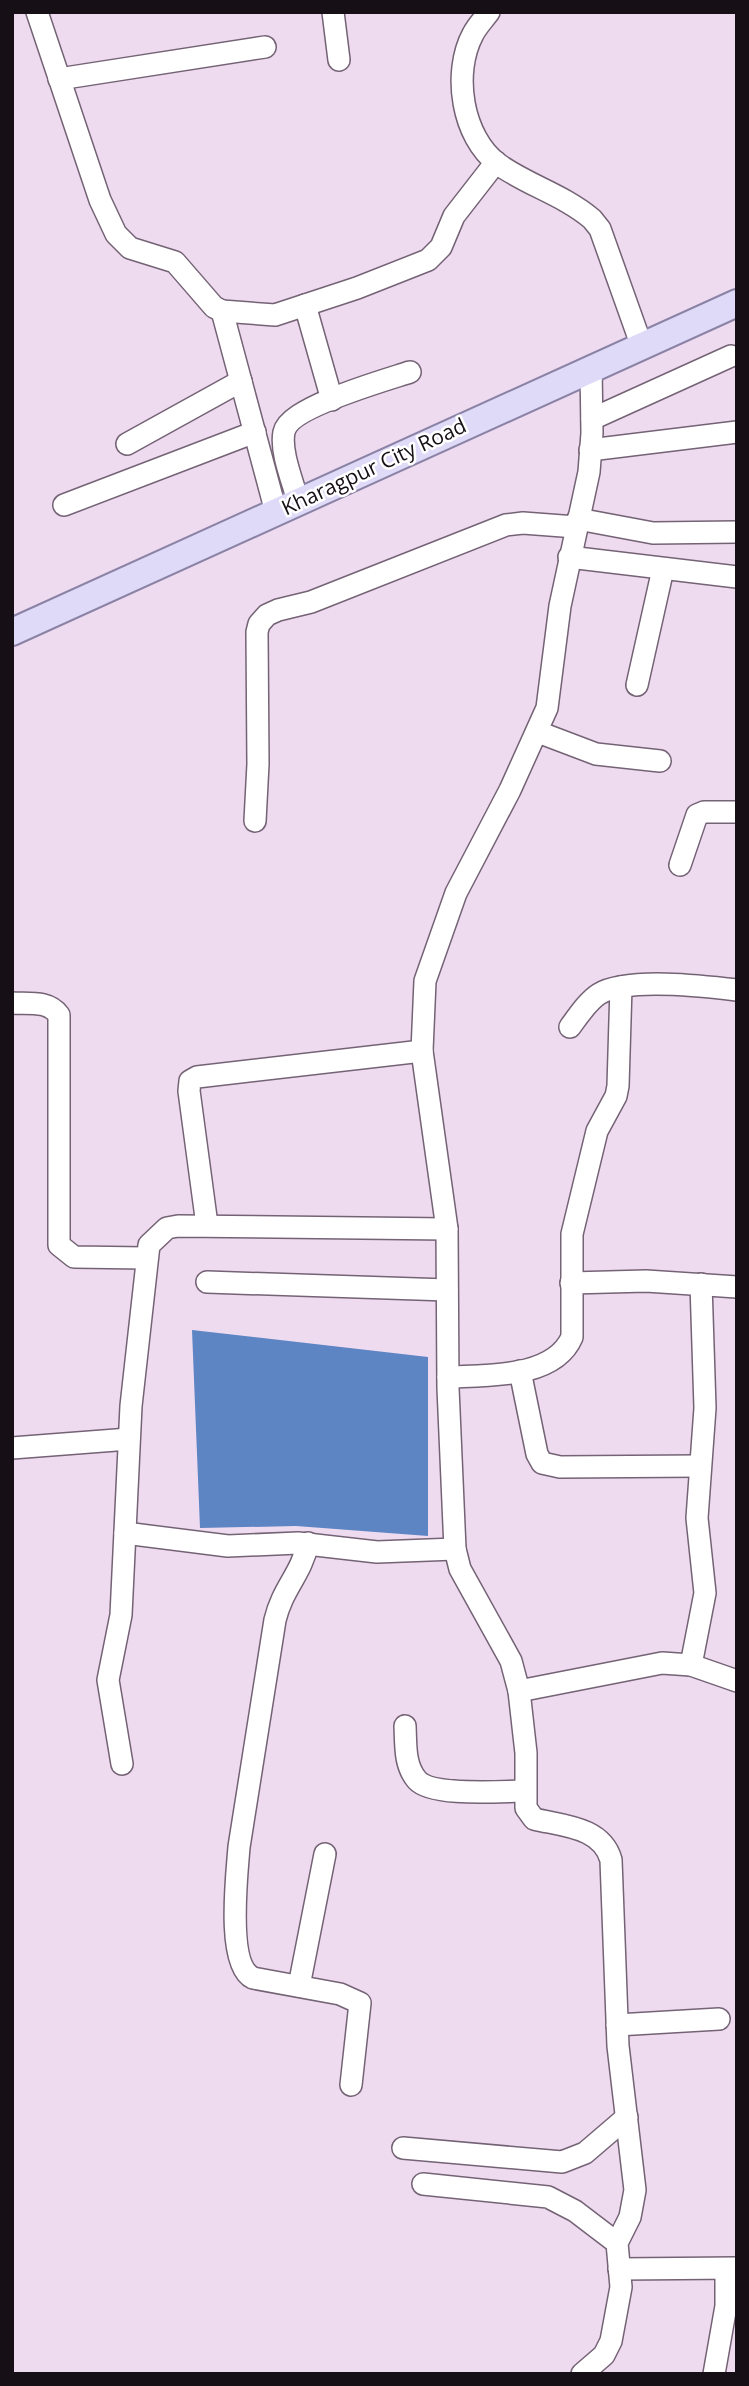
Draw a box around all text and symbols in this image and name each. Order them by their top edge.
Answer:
street label: Kharagpur City Road [277,411,471,521]

